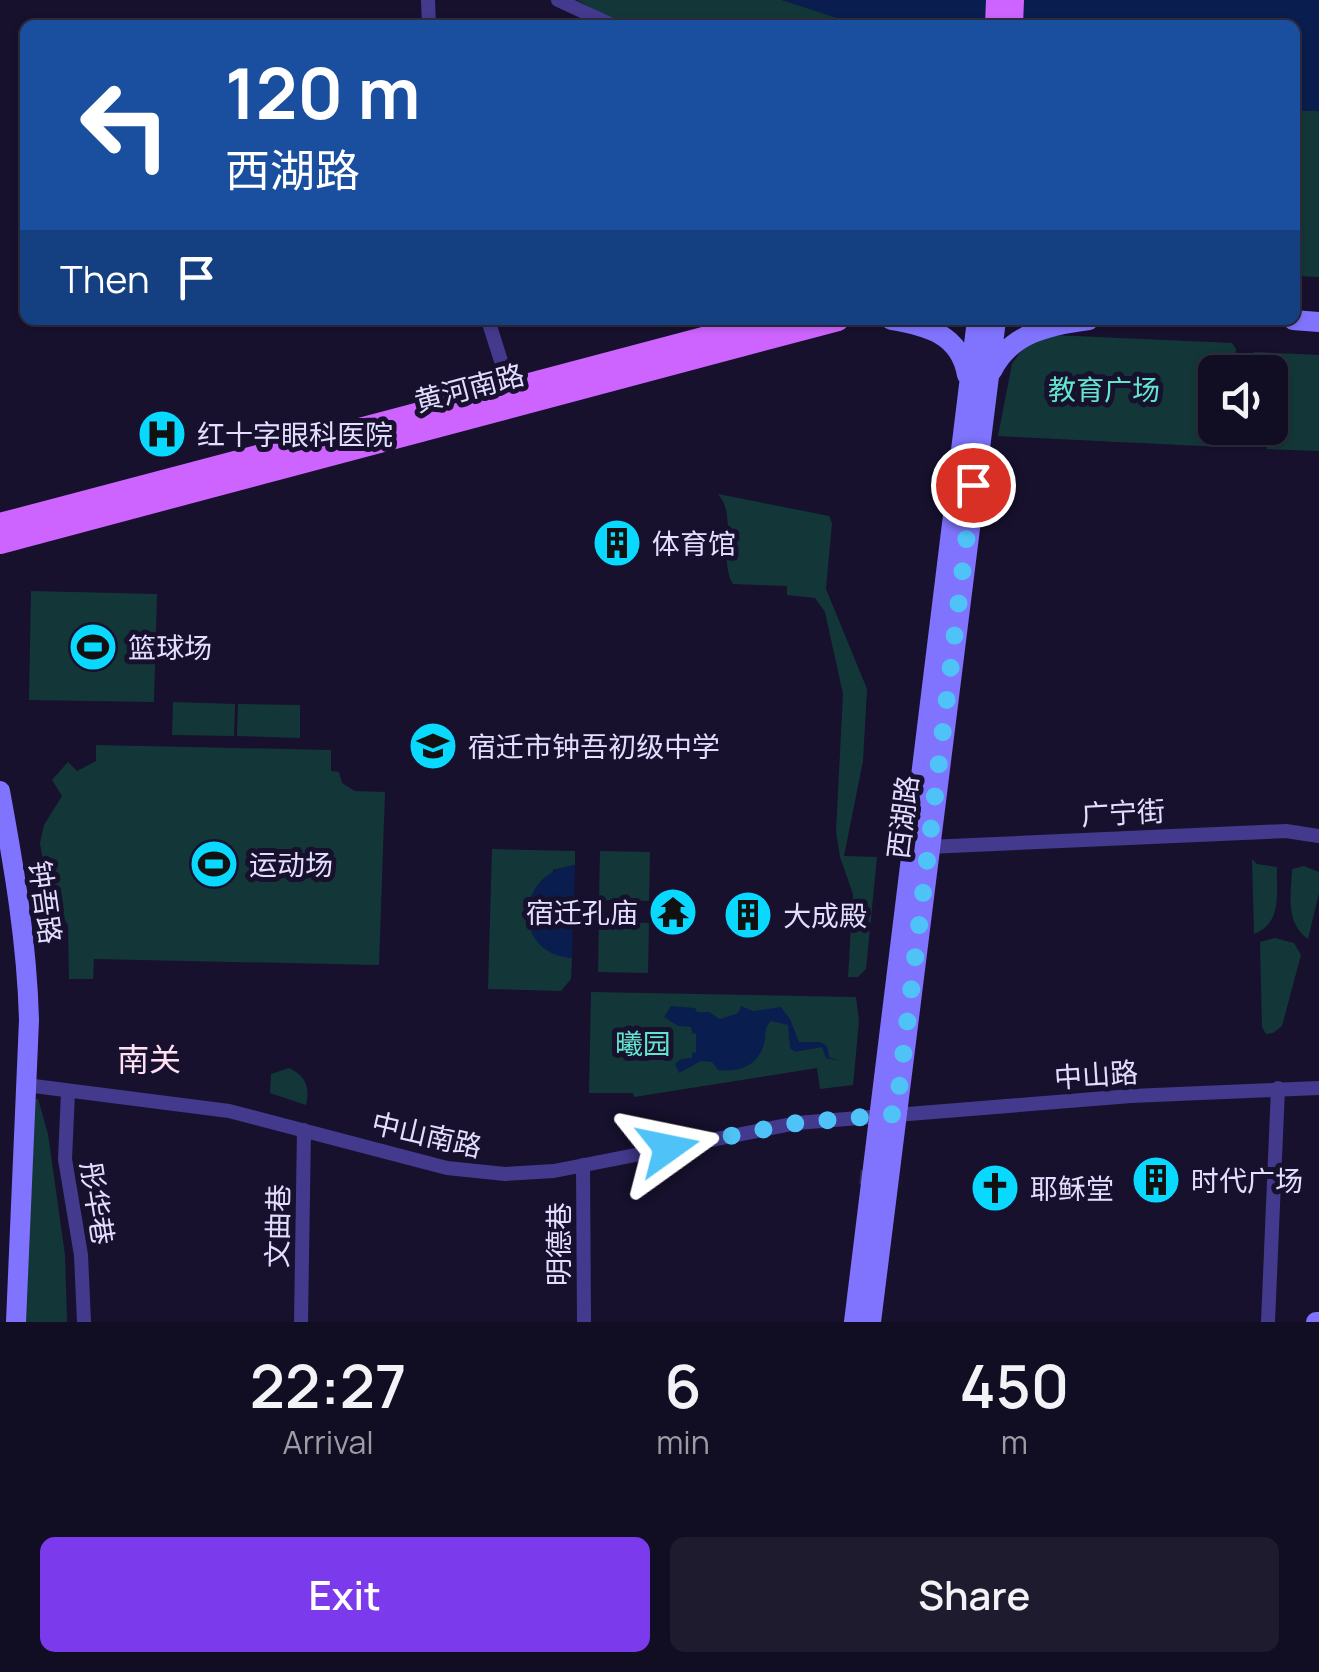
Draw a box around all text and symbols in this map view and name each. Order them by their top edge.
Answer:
text: 120 m [225,44,420,140]
icon: left [60,60,190,190]
text: 西湖路 [225,139,360,201]
icon: arrive [169,250,224,305]
text: Then [60,252,149,304]
street label: 黄河南路 [410,354,528,420]
map controls [1198,355,1288,445]
button: sound [1198,355,1288,445]
park label: 教育广场 [1048,370,1160,408]
hospital icon: 红十字眼科医院 [136,408,188,460]
place label: 红十字眼科医院 [197,415,393,453]
pin [931,443,1016,528]
icon: arrive [946,458,1001,513]
building icon: 体育馆 [591,517,643,569]
place label: 体育馆 [652,524,736,562]
sports icon: 篮球场 [67,621,119,673]
place label: 篮球场 [128,628,212,666]
school or university icon: 宿迁市钟吾初级中学 [407,720,459,772]
place label: 宿迁市钟吾初级中学 [468,727,720,765]
street label: 西湖路 [878,773,926,861]
street label: 广宁街 [1080,791,1166,833]
sports icon: 运动场 [188,838,240,890]
place label: 运动场 [249,845,333,883]
street label: 钟吾路 [21,858,71,946]
temple icon: 宿迁孔庙 [647,886,699,938]
building icon: 大成殿 [722,889,774,941]
place label: 宿迁孔庙 [526,893,638,931]
place label: 大成殿 [783,896,867,934]
park label: 曦园 [615,1024,671,1062]
district label: 南关 [117,1037,181,1081]
street label: 中山路 [1053,1052,1139,1096]
position arrow [616,1096,720,1200]
street label: 中山南路 [368,1103,486,1165]
building icon: 时代广场 [1130,1154,1182,1206]
street label: 彤华巷 [73,1159,123,1247]
place label: 时代广场 [1191,1161,1303,1199]
church icon: 耶稣堂 [969,1162,1021,1214]
place label: 耶稣堂 [1030,1169,1114,1207]
street label: 文曲巷 [257,1184,297,1268]
street label: 明德巷 [539,1202,577,1286]
text: 22:27 [250,1344,406,1426]
text: 6 [664,1344,702,1426]
text: 450 [960,1344,1069,1426]
text: Arrival [282,1420,374,1464]
text: min [656,1420,710,1464]
text: m [1001,1420,1028,1464]
button: Exit [40,1537,650,1652]
button: Share [670,1537,1279,1652]

